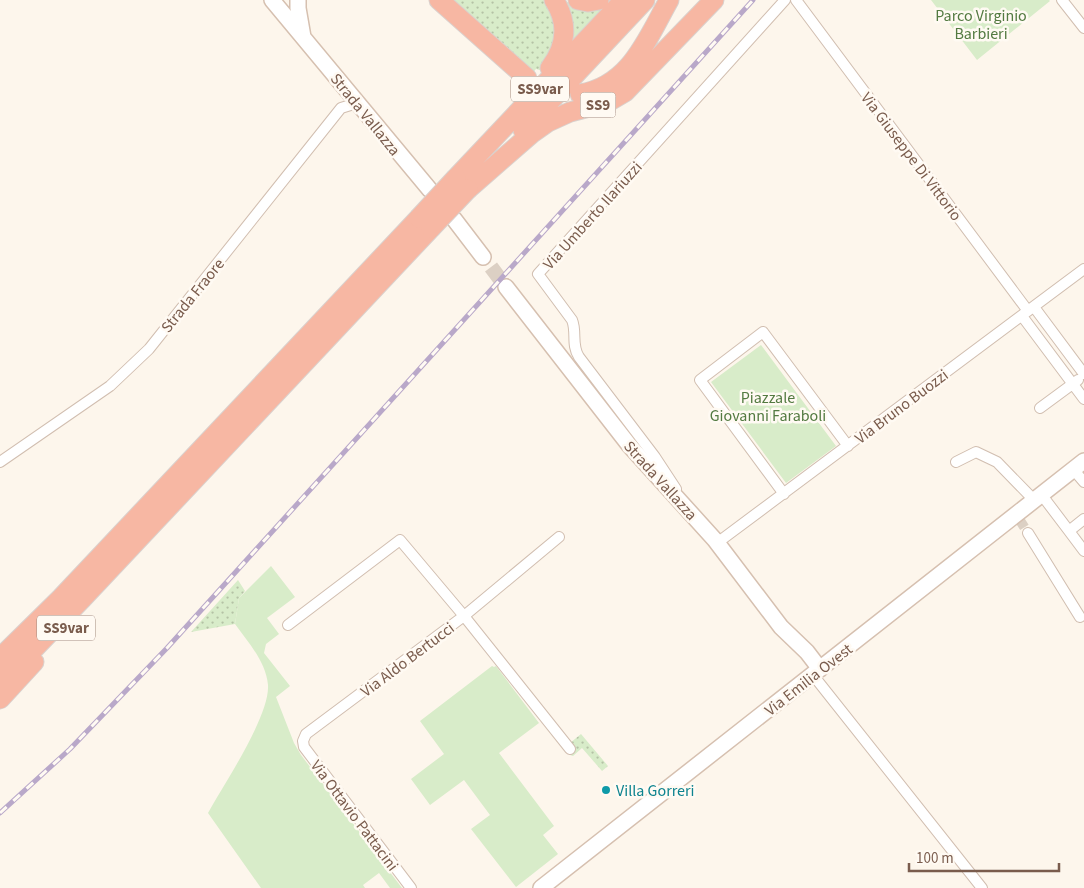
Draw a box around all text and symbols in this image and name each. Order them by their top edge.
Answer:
park label: Parco Virginio Barbieri [935,5,1027,45]
street label: Strada Vallazza [325,69,405,161]
road number: SS9var [511,76,569,102]
street label: Via Giuseppe Di Vittorio [856,88,967,225]
road number: SS9 [580,92,616,118]
street label: Via Umberto Ilariuzzi [538,157,647,274]
street label: Strada Fraore [156,254,230,337]
street label: Via Bruno Buozzi [850,364,953,449]
park label: Piazzale Giovanni Faraboli [710,387,826,427]
street label: Strada Vallazza [618,436,702,525]
road number: SS9var [37,616,95,640]
street label: Via Aldo Bertucci [356,617,459,702]
street label: Via Emilia Ovest [760,638,858,721]
street label: Via Ottavio Pattacini [305,755,403,876]
place label: Villa Gorreri [616,780,695,802]
marker: Villa Gorreri [600,784,612,796]
scale bar [909,840,1059,872]
text: 100 m [916,848,954,869]

